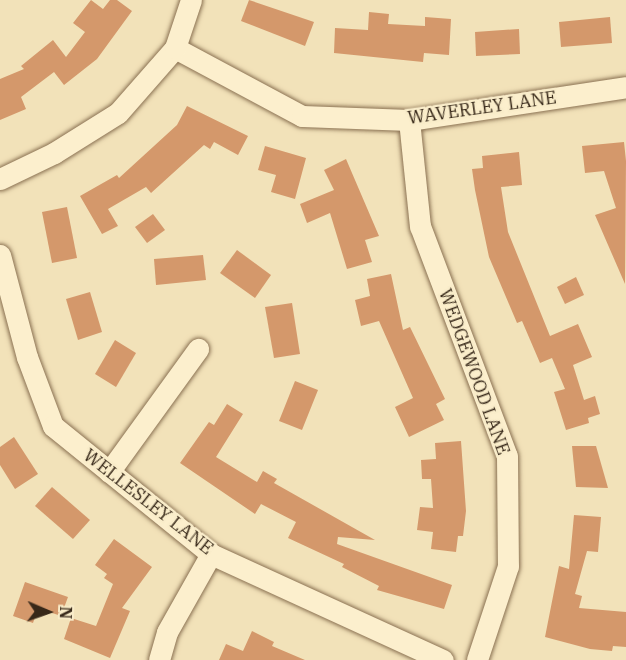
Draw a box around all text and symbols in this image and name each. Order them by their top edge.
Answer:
street label: WAVERLEY LANE [406,87,558,129]
street label: WEDGEWOOD LANE [434,286,514,458]
street label: WELLESLEY LANE [79,445,217,559]
north arrow [18,582,78,642]
text: N [56,606,76,619]

